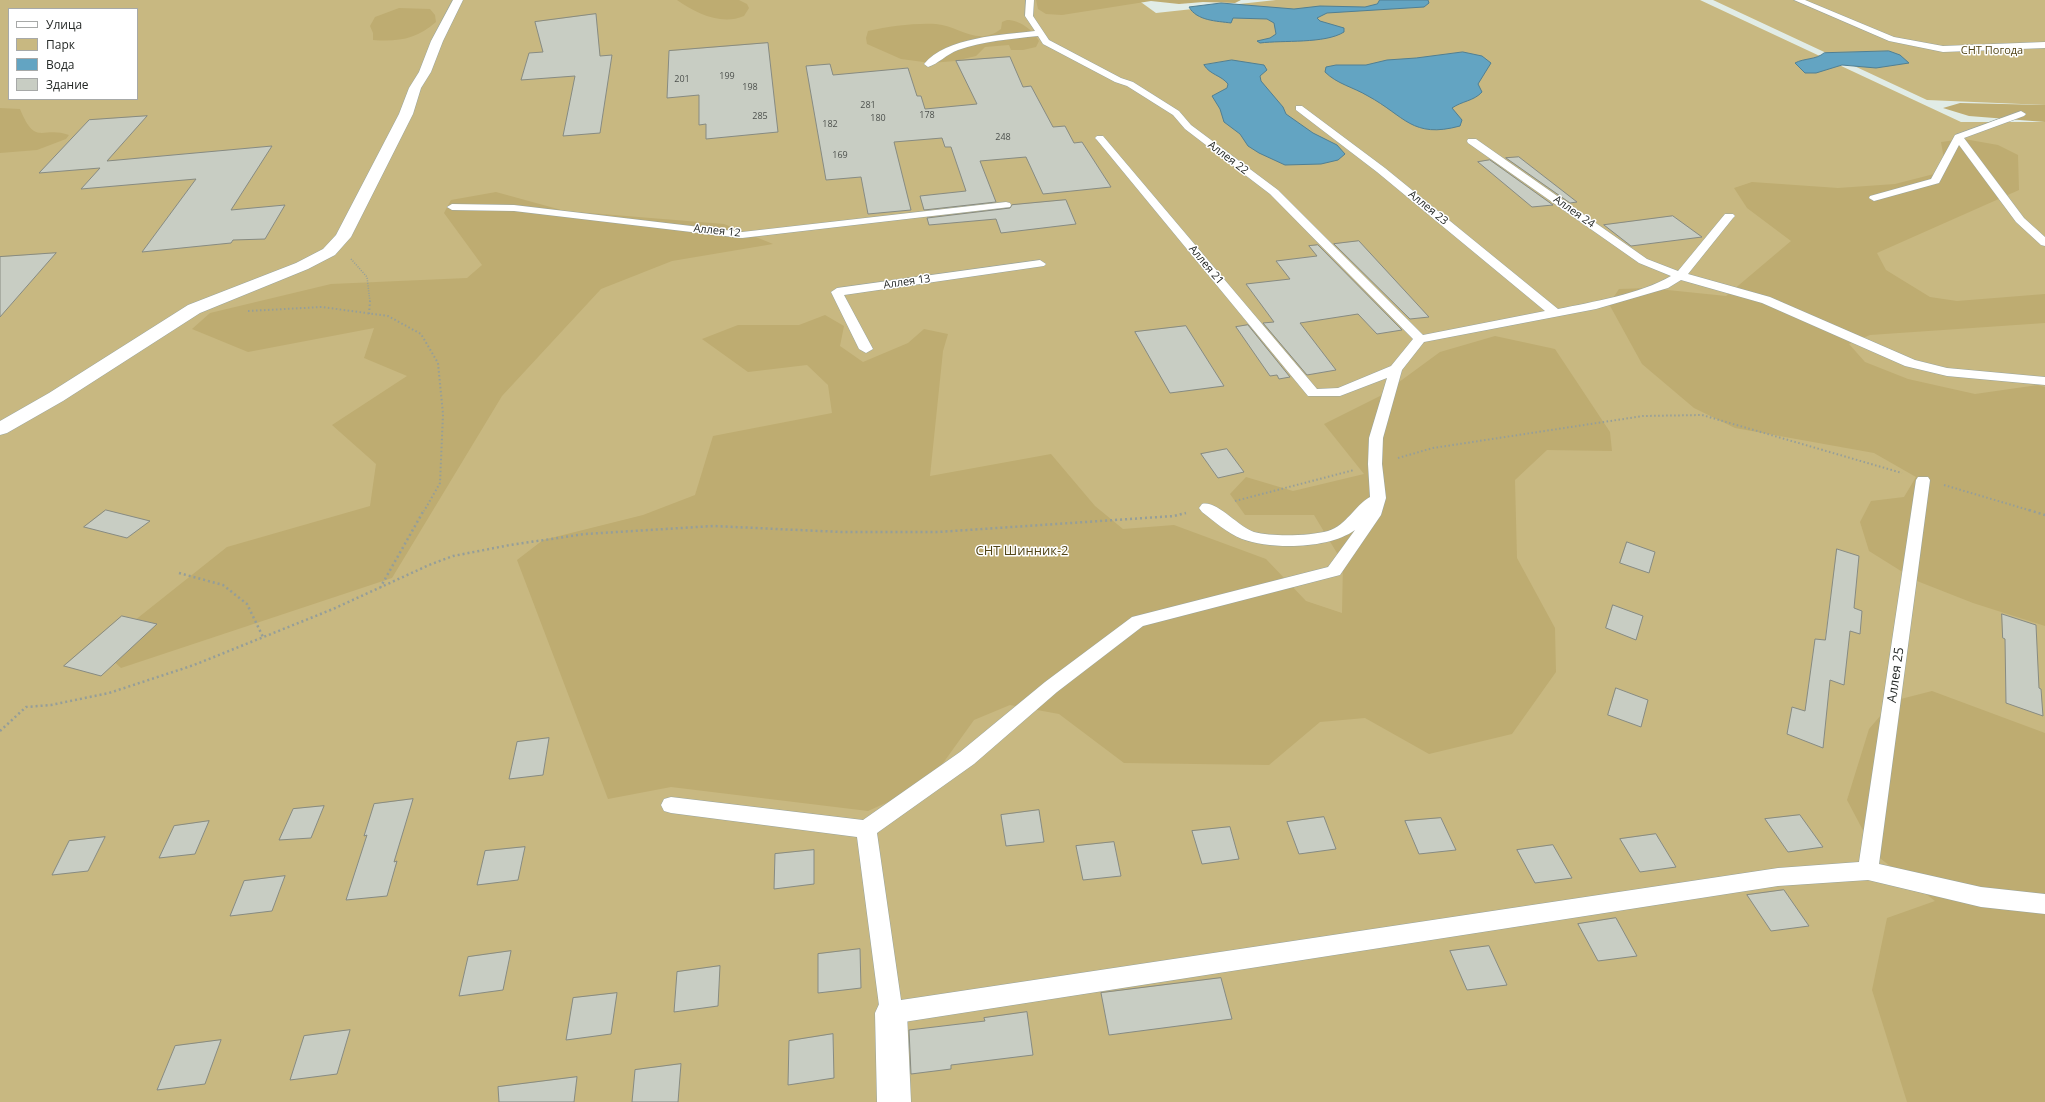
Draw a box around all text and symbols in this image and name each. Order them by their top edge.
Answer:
legend [8,8,138,100]
text: Улица [46,16,82,33]
text: Парк [46,36,75,53]
park label: СНТ Погода [1961,44,2023,58]
text: Вода [46,56,75,73]
house number: 199 [719,71,735,81]
house number: 201 [674,74,690,84]
text: Здание [46,76,89,93]
house number: 198 [742,82,758,92]
house number: 281 [860,100,876,110]
house number: 178 [919,110,935,120]
house number: 285 [752,111,768,121]
house number: 180 [870,113,886,123]
house number: 182 [822,119,838,129]
house number: 248 [995,132,1011,142]
street label: Аллея 22 [1205,139,1251,177]
house number: 169 [832,150,848,160]
street label: Аллея 23 [1405,188,1451,228]
street label: Аллея 24 [1551,193,1597,231]
street label: Аллея 12 [693,222,741,240]
street label: Аллея 21 [1186,243,1226,287]
street label: Аллея 13 [883,272,931,292]
park label: СНТ Шинник-2 [975,543,1069,559]
street label: Аллея 25 [1884,646,1908,704]

